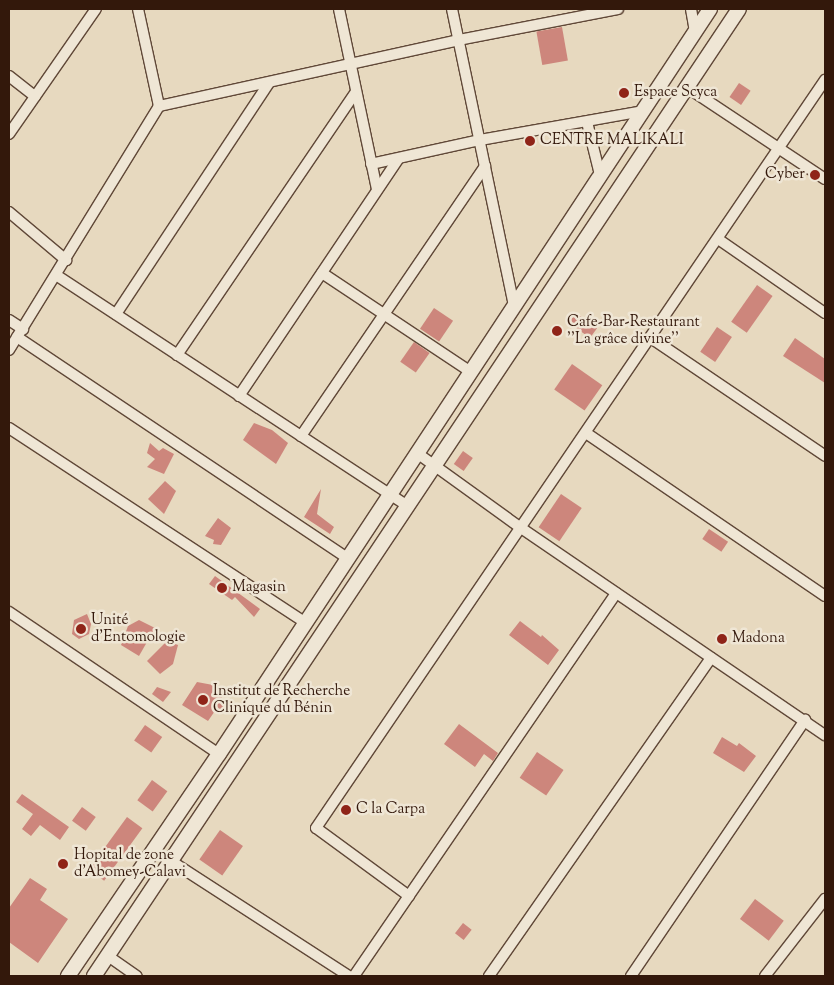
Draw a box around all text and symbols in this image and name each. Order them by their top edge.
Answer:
place label: Espace Scyca [634,84,717,102]
marker: Espace Scyca [618,87,630,99]
place label: CENTRE MALIKALI [540,132,684,150]
marker: CENTRE MALIKALI [524,135,536,147]
place label: Cyber [765,166,805,184]
marker: Cyber [809,169,821,181]
place label: Cafe-Bar-Restaurant ''La grâce divine'' [567,313,700,348]
marker: Cafe-Bar-Restaurant ''La grâce divine'' [551,325,563,337]
place label: Magasin [232,579,286,597]
marker: Magasin [216,582,228,594]
place label: Unité d'Entomologie [91,611,186,646]
marker: Unité d'Entomologie [75,623,87,635]
place label: Madona [732,630,785,648]
marker: Madona [716,633,728,645]
place label: Institut de Recherche Clinique du Bénin [213,682,350,717]
marker: Institut de Recherche Clinique du Bénin [197,694,209,706]
place label: C la Carpa [356,801,425,819]
marker: C la Carpa [340,804,352,816]
place label: Hopital de zone d’Abomey-Calavi [74,846,186,881]
marker: Hopital de zone d’Abomey-Calavi [56,857,70,871]

